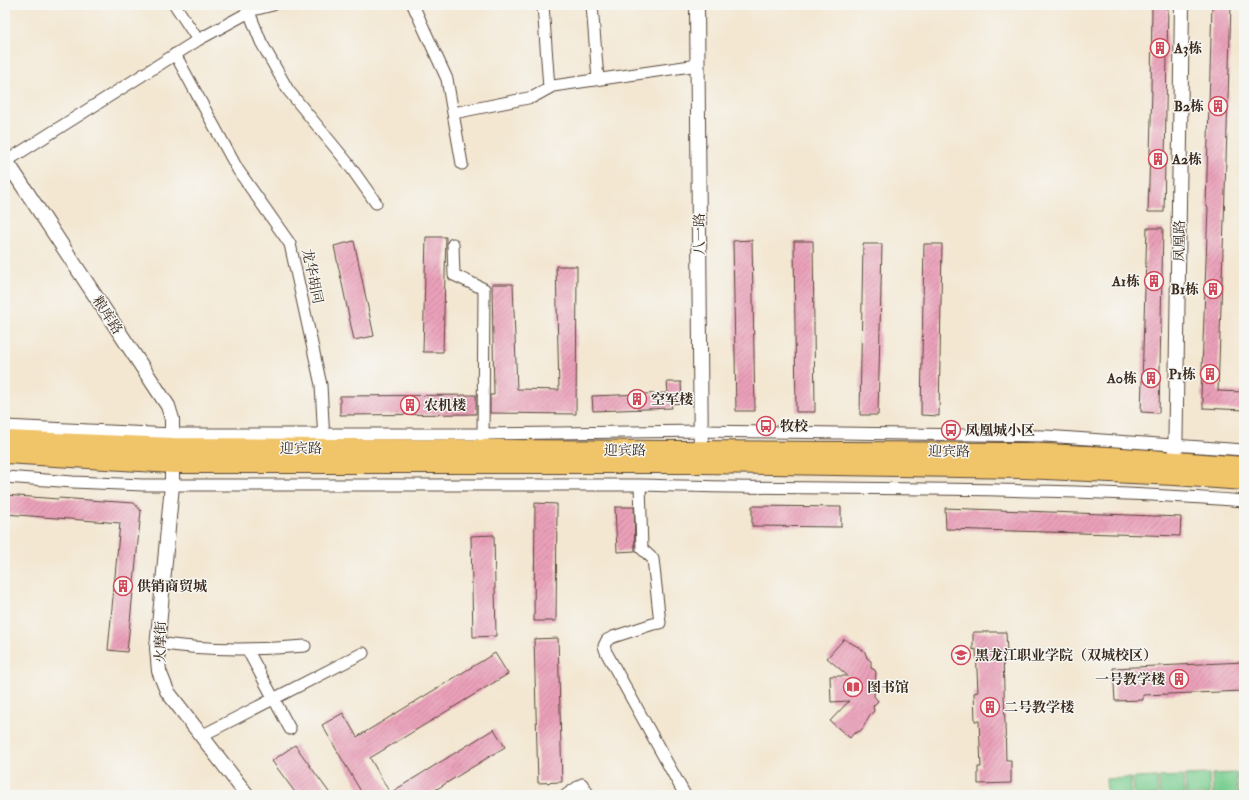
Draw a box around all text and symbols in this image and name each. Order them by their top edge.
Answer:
building icon: A3栋 [1149,37,1171,59]
place label: A3栋 [1173,40,1202,57]
building icon: B2栋 [1207,95,1229,117]
place label: B2栋 [1174,98,1204,115]
building icon: A2栋 [1147,148,1169,170]
place label: A2栋 [1171,151,1202,168]
street label: 八一路 [691,213,708,255]
street label: 凤凰路 [1171,220,1188,262]
street label: 龙华胡同 [298,247,327,305]
building icon: A1栋 [1143,270,1165,292]
place label: A1栋 [1111,273,1140,290]
building icon: B1栋 [1202,278,1224,300]
place label: B1栋 [1171,281,1199,298]
street label: 粮库路 [89,293,126,338]
building icon: P1栋 [1199,363,1221,385]
place label: P1栋 [1169,366,1196,383]
building icon: A0栋 [1140,367,1162,389]
place label: A0栋 [1106,370,1137,387]
building icon: 空军楼 [626,388,648,410]
place label: 空军楼 [651,391,693,408]
building icon: 农机楼 [399,394,421,416]
place label: 农机楼 [424,397,466,414]
bus stop icon: 牧校 [755,415,777,437]
place label: 牧校 [780,418,808,435]
bus stop icon: 凤凰城小区 [940,419,962,441]
place label: 凤凰城小区 [965,422,1035,439]
street label: 迎宾路 [280,440,322,457]
street label: 迎宾路 [604,442,646,459]
street label: 迎宾路 [928,443,970,460]
building icon: 供销商贸城 [112,575,134,597]
place label: 供销商贸城 [137,578,207,595]
street label: 火摩街 [152,621,169,663]
school or university icon: 黑龙江职业学院（双城校区） [950,644,972,666]
place label: 黑龙江职业学院（双城校区） [975,647,1157,664]
building icon: 一号教学楼 [1168,668,1190,690]
place label: 一号教学楼 [1095,671,1165,688]
library icon: 图书馆 [842,676,864,698]
place label: 图书馆 [867,679,909,696]
building icon: 二号教学楼 [979,696,1001,718]
place label: 二号教学楼 [1004,699,1074,716]

